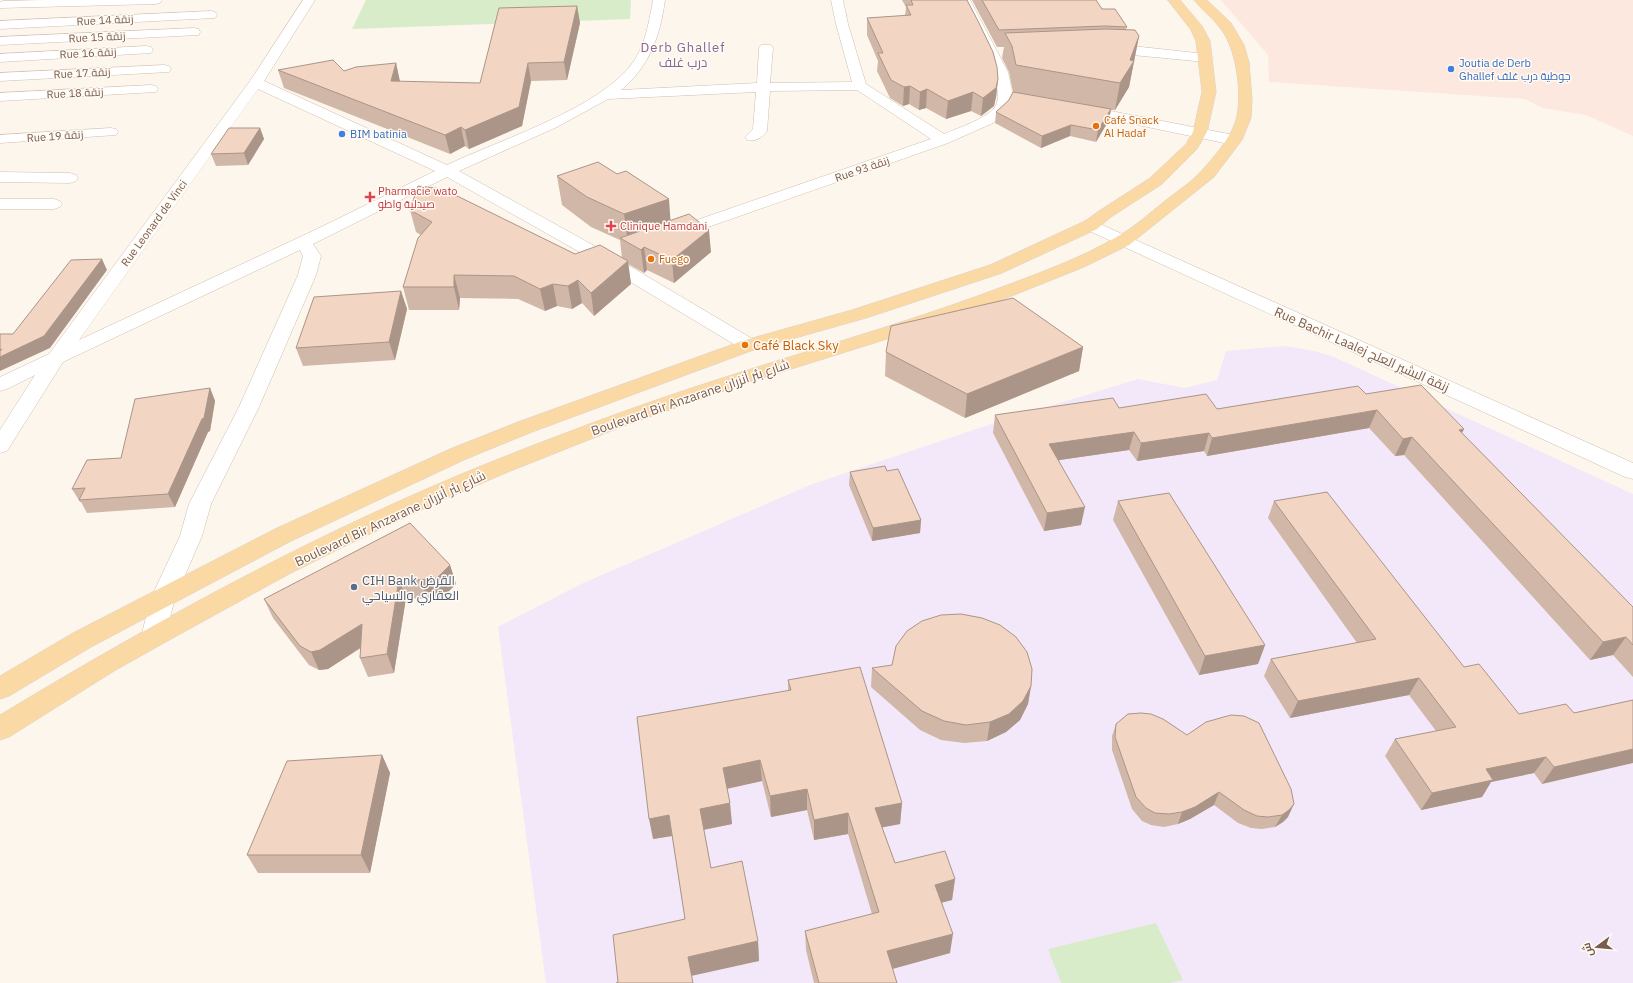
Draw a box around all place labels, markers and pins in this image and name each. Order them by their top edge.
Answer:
place label: Joutia de Derb Ghallef جوطية درب غلف [1459,56,1571,83]
marker: Joutia de Derb Ghallef جوطية درب غلف [1446,64,1456,74]
place label: Café Snack Al Hadaf [1104,113,1159,140]
marker: Café Snack Al Hadaf [1091,121,1101,131]
place label: BIM batinia [350,127,407,141]
marker: BIM batinia [337,129,347,139]
place label: Pharmacie wato صيدلية واطو [378,184,457,211]
marker: Pharmacie wato صيدلية واطو [365,192,375,202]
place label: Clinique Hamdani [620,219,707,233]
marker: Clinique Hamdani [605,220,617,232]
place label: Fuego [659,252,689,266]
marker: Fuego [646,254,656,264]
place label: Café Black Sky [753,337,839,354]
marker: Café Black Sky [740,340,750,350]
place label: CIH Bank القرض العقاري والسياحي [362,572,459,606]
marker: CIH Bank القرض العقاري والسياحي [349,582,359,592]

